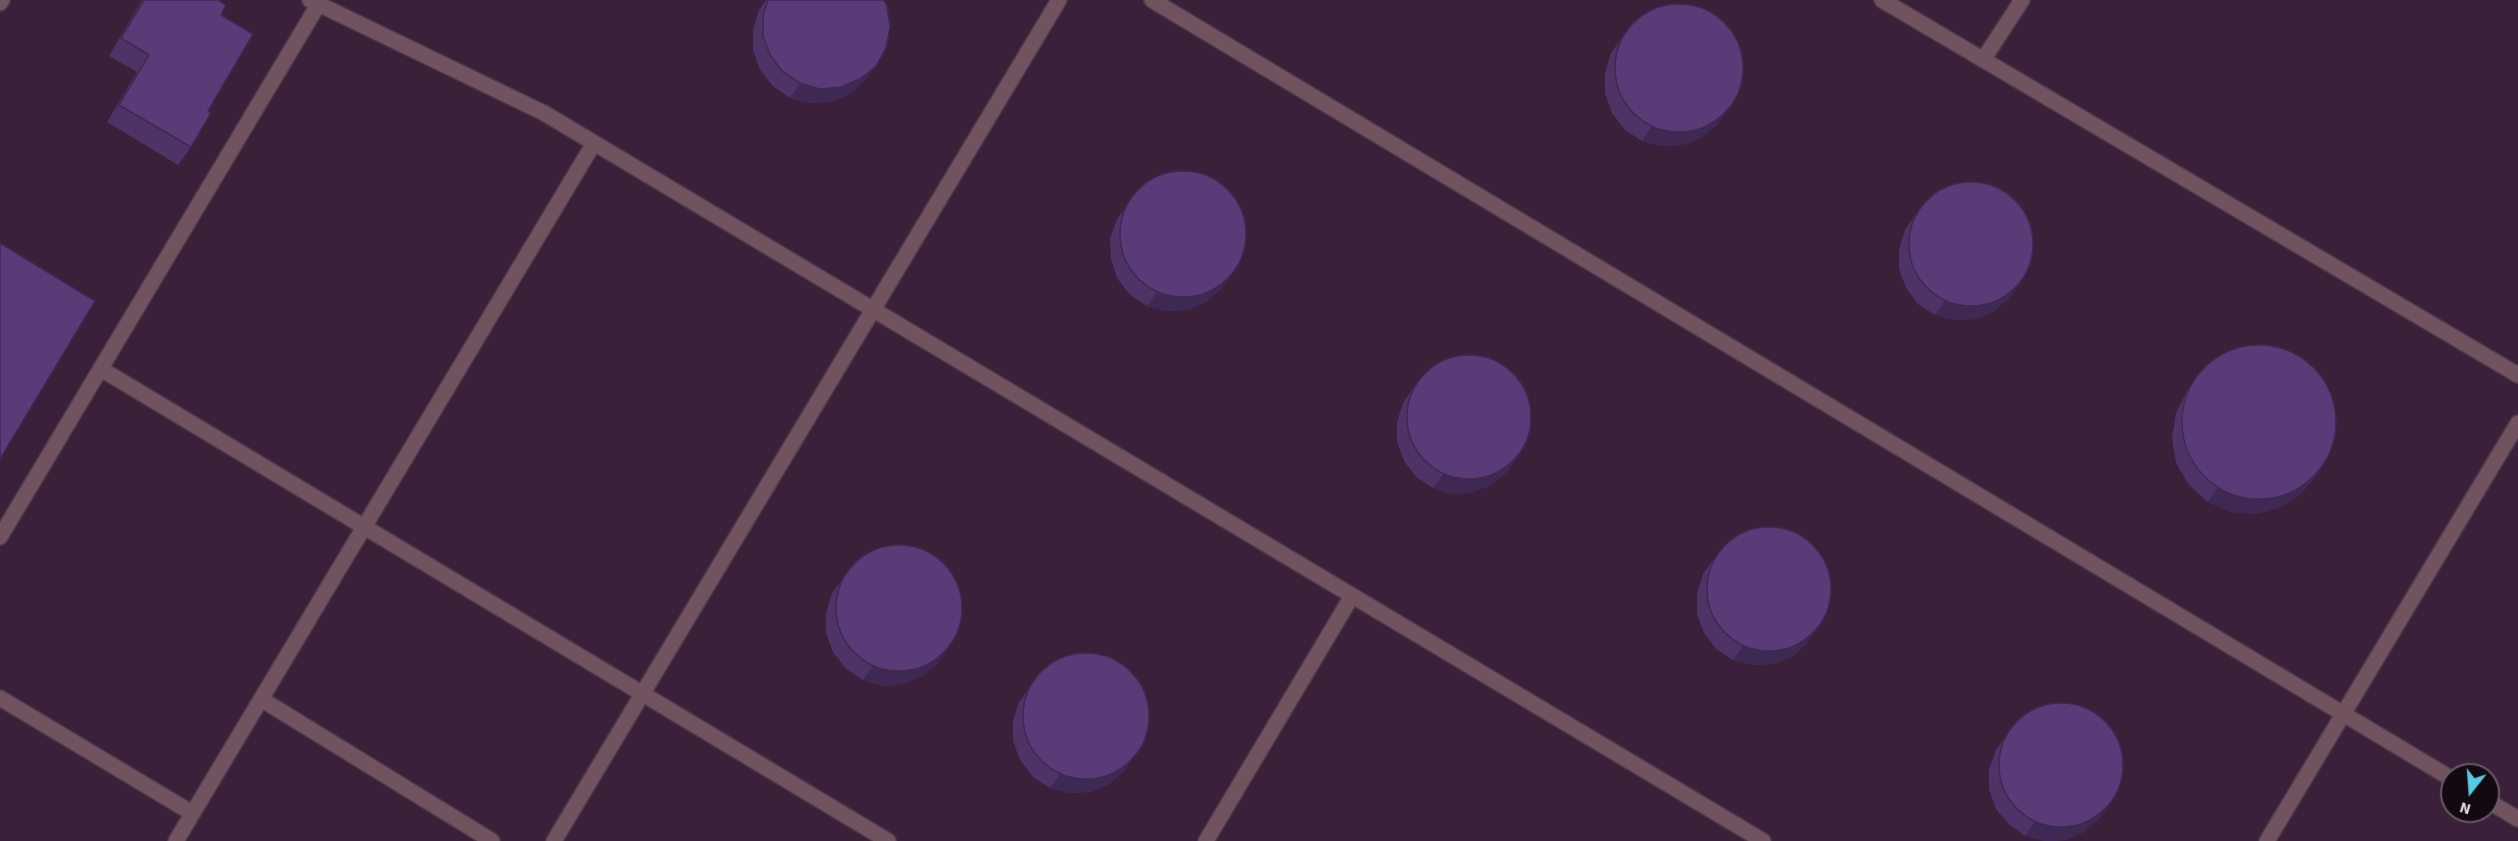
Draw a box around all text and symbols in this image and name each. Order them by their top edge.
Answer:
north arrow [2440,763,2500,823]
text: N [2457,796,2474,820]

